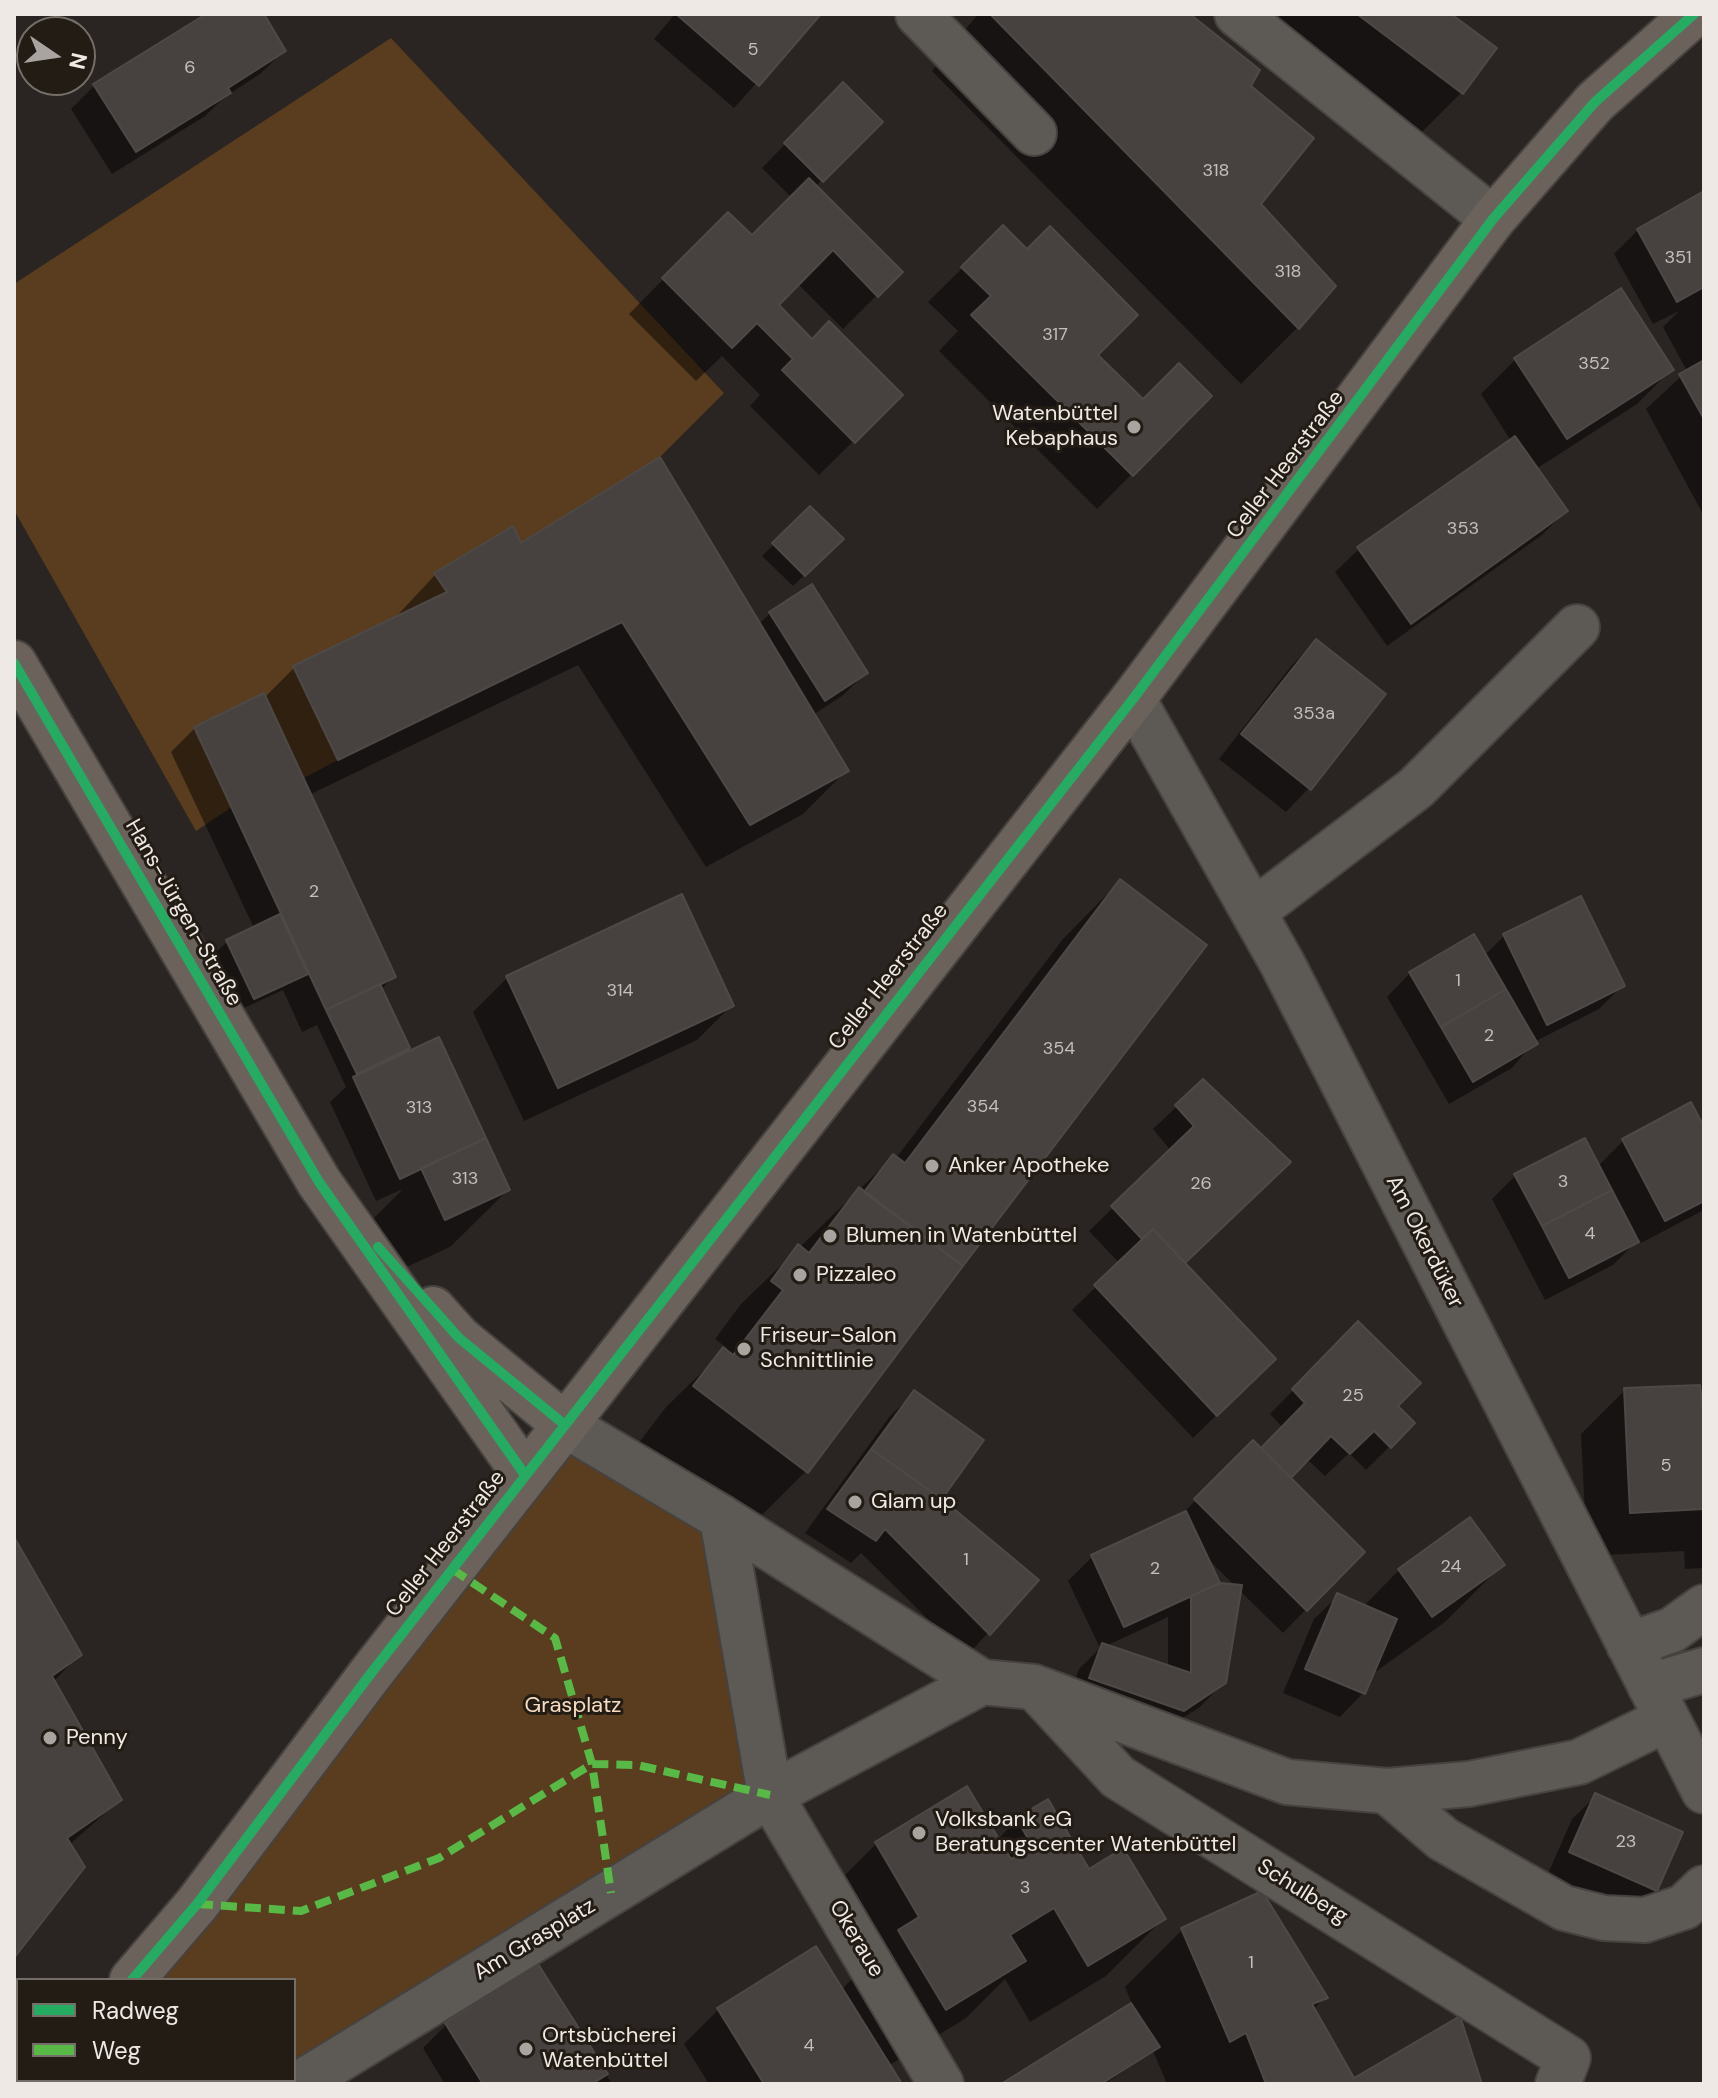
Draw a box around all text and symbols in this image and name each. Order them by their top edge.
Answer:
north arrow [16,16,96,96]
house number: 5 [748,39,758,61]
text: N [62,50,94,72]
house number: 6 [184,57,196,79]
house number: 318 [1203,160,1229,182]
house number: 351 [1664,247,1692,269]
house number: 318 [1275,261,1301,283]
house number: 317 [1042,324,1068,346]
house number: 352 [1578,353,1610,375]
street label: Celler Heerstraße [1222,386,1350,544]
place label: Watenbüttel Kebaphaus [992,401,1118,452]
marker: Watenbüttel Kebaphaus [1125,418,1143,436]
house number: 353 [1447,518,1479,540]
house number: 353a [1293,703,1335,725]
street label: Hans-Jürgen-Straße [119,815,247,1011]
house number: 2 [309,881,319,903]
street label: Celler Heerstraße [824,898,954,1056]
house number: 1 [1455,970,1461,992]
house number: 314 [607,980,633,1002]
house number: 2 [1484,1025,1494,1047]
house number: 354 [1043,1038,1075,1060]
house number: 354 [967,1096,999,1118]
house number: 313 [406,1097,432,1119]
place label: Anker Apotheke [948,1153,1110,1179]
marker: Anker Apotheke [923,1157,941,1175]
house number: 313 [452,1168,478,1190]
street label: Am Okerdüker [1379,1171,1469,1313]
house number: 3 [1558,1171,1568,1193]
house number: 26 [1190,1173,1212,1195]
place label: Blumen in Watenbüttel [846,1223,1077,1249]
house number: 4 [1585,1223,1595,1245]
marker: Blumen in Watenbüttel [821,1227,839,1245]
place label: Pizzaleo [816,1262,897,1288]
marker: Pizzaleo [791,1266,809,1284]
place label: Friseur-Salon Schnittlinie [760,1323,897,1374]
marker: Friseur-Salon Schnittlinie [735,1340,753,1358]
house number: 25 [1342,1385,1364,1407]
house number: 5 [1661,1455,1671,1477]
street label: Celler Heerstraße [381,1465,511,1623]
place label: Glam up [871,1489,956,1515]
marker: Glam up [846,1493,864,1511]
house number: 1 [963,1549,969,1571]
house number: 24 [1441,1556,1461,1578]
house number: 2 [1150,1558,1160,1580]
park label: Grasplatz [525,1693,621,1719]
place label: Penny [66,1725,128,1751]
marker: Penny [41,1729,59,1747]
place label: Volksbank eG Beratungscenter Watenbüttel [935,1807,1236,1858]
marker: Volksbank eG Beratungscenter Watenbüttel [910,1824,928,1842]
house number: 23 [1615,1831,1637,1853]
street label: Schulberg [1252,1854,1352,1930]
house number: 3 [1020,1877,1030,1899]
street label: Am Grasplatz [470,1893,600,1987]
street label: Okeraue [823,1896,889,1982]
house number: 1 [1248,1952,1254,1974]
legend [16,1978,296,2082]
text: Radweg [92,1995,179,2026]
place label: Ortsbücherei Watenbüttel [542,2023,676,2074]
text: Weg [92,2035,141,2066]
house number: 4 [804,2035,814,2057]
marker: Ortsbücherei Watenbüttel [517,2040,535,2058]

